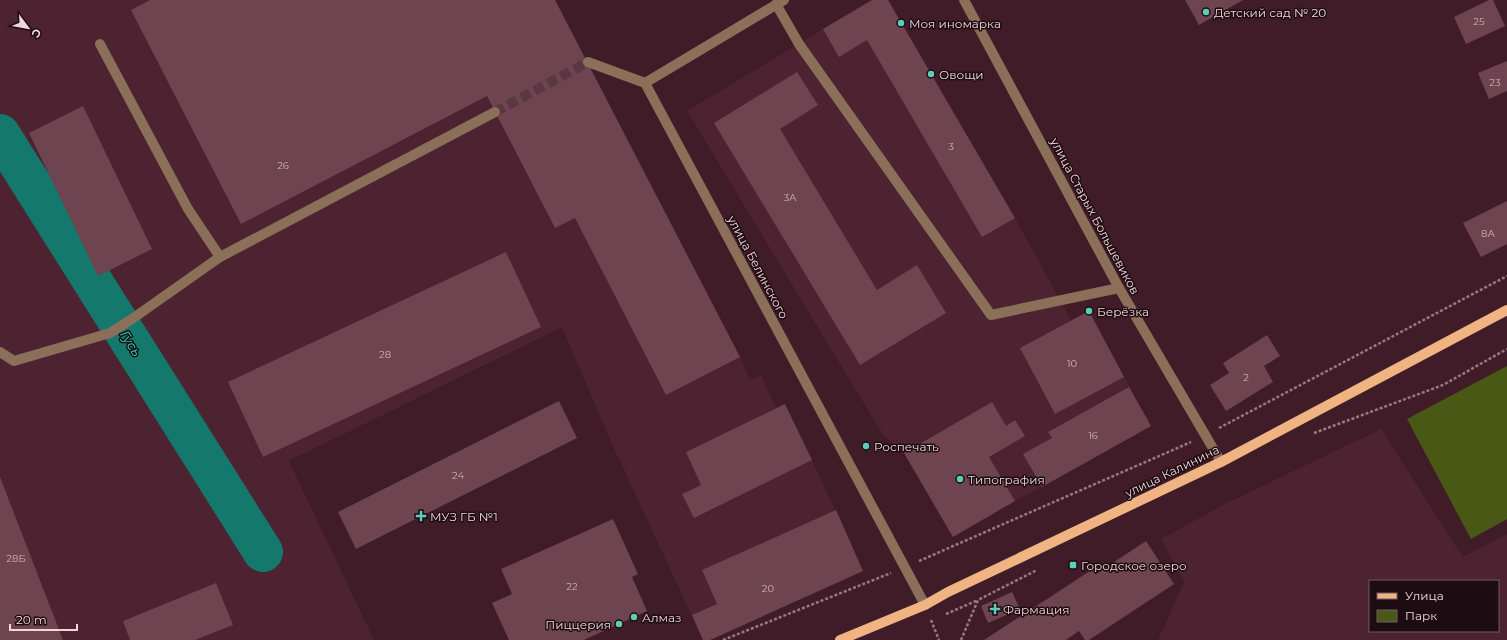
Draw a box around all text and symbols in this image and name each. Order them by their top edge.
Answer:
place label: Детский сад № 20 [1214,5,1326,20]
marker: Детский сад № 20 [1201,7,1211,17]
north arrow [8,8,48,48]
house number: 25 [1473,15,1485,28]
place label: Моя иномарка [909,16,1001,31]
marker: Моя иномарка [896,18,906,28]
text: С [28,26,45,40]
place label: Овощи [939,67,984,82]
marker: Овощи [926,69,936,79]
house number: 23 [1489,76,1501,89]
street label: улица Старых Большевиков [1047,134,1143,297]
house number: 3 [948,140,954,153]
house number: 26 [277,159,289,172]
house number: 3А [783,191,797,204]
street label: улица Белинского [724,212,792,321]
house number: 8А [1481,227,1495,240]
place label: Берёзка [1097,304,1149,319]
marker: Берёзка [1084,306,1094,316]
water label: Гусь [117,327,145,359]
house number: 28 [379,348,391,361]
house number: 10 [1067,357,1077,370]
house number: 2 [1243,371,1249,384]
house number: 16 [1088,429,1098,442]
place label: Роспечать [874,439,939,454]
marker: Роспечать [861,441,871,451]
street label: улица Калинина [1121,442,1222,501]
house number: 24 [452,469,464,482]
place label: Типография [968,472,1045,487]
marker: Типография [955,474,965,484]
place label: МУЗ ГБ №1 [430,509,498,524]
marker: МУЗ ГБ №1 [415,510,427,522]
house number: 28Б [6,552,26,565]
place label: Городское озеро [1081,558,1187,573]
marker: Городское озеро [1068,560,1078,570]
house number: 22 [566,580,578,593]
legend [1369,580,1499,632]
house number: 20 [762,582,775,595]
text: Улица [1405,588,1444,603]
place label: Фармация [1003,602,1069,617]
marker: Фармация [990,604,1000,614]
scale bar [10,606,77,632]
text: Парк [1405,608,1437,623]
place label: Алмаз [642,610,681,625]
text: 20 m [16,612,47,627]
marker: Алмаз [629,612,639,622]
place label: Пиццерия [545,617,611,632]
marker: Пиццерия [614,619,624,629]

